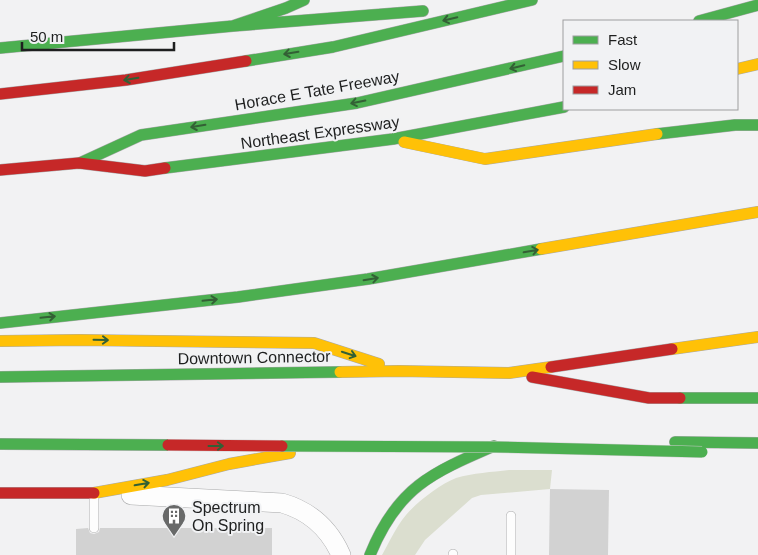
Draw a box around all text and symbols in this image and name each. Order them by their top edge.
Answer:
one-way arrow [443,15,459,24]
scale bar [22,20,175,52]
legend [563,20,738,110]
text: 50 m [30,28,63,45]
text: Fast [608,31,638,48]
one-way arrow [284,49,300,59]
text: Slow [608,56,641,73]
one-way arrow [509,63,525,72]
street label: Horace E Tate Freeway [233,68,401,113]
one-way arrow [123,75,139,85]
text: Jam [608,81,636,98]
one-way arrow [351,98,367,107]
street label: Northeast Expressway [240,113,401,152]
one-way arrow [190,122,206,132]
one-way arrow [523,246,539,256]
one-way arrow [363,273,379,283]
one-way arrow [202,295,218,305]
one-way arrow [40,312,56,322]
one-way arrow [92,335,109,345]
street label: Downtown Connector [177,348,331,367]
one-way arrow [341,350,357,360]
one-way arrow [208,441,224,451]
one-way arrow [134,478,150,488]
place label: Spectrum On Spring [192,499,264,534]
building icon: Spectrum On Spring [161,503,187,537]

